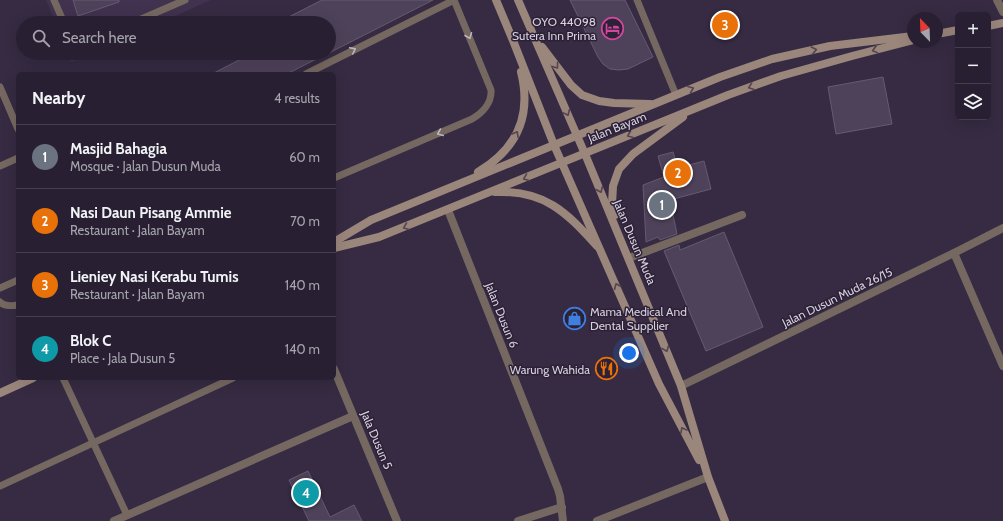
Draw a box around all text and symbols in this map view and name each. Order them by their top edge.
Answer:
pin: 3 [712,10,738,40]
north arrow [907,12,943,48]
map controls [955,12,991,120]
button: + [955,12,991,48]
place label: OYO 44098 Sutera Inn Prima [512,14,596,43]
hotel icon: OYO 44098 Sutera Inn Prima [599,15,625,41]
search box [16,16,336,60]
icon: search [30,27,52,49]
text: Search here [62,29,137,47]
one-way arrow [464,33,472,40]
one-way arrow [872,45,879,54]
one-way arrow [811,46,817,54]
one-way arrow [349,48,356,55]
button: − [955,48,991,84]
one-way arrow [551,62,559,69]
one-way arrow [747,82,754,91]
button: layers [955,84,991,120]
one-way arrow [687,85,694,93]
text: Nearby [32,88,85,108]
text: 4 results [274,90,320,106]
one-way arrow [562,108,570,116]
street label: Jalan Bayam [585,108,648,146]
one-way arrow [437,128,445,136]
one-way arrow [511,131,519,138]
one-way arrow [626,131,633,139]
text: Masjid Bahagia [70,140,167,158]
text: 1 [43,149,47,165]
text: 60 m [289,149,320,165]
text: Mosque · Jalan Dusun Muda [70,158,221,174]
pin: 2 [665,158,691,188]
one-way arrow [523,173,530,181]
one-way arrow [595,185,603,193]
pin: 1 [649,190,675,220]
street label: Jalan Dusun Muda [610,196,660,287]
text: Nasi Daun Pisang Ammie [70,204,231,222]
text: 2 [42,213,48,229]
text: 70 m [290,213,320,229]
text: Restaurant · Jalan Bayam [70,222,205,238]
one-way arrow [402,222,409,230]
street label: Jalan Dusun Muda 26/15 [779,264,895,331]
text: Lieniey Nasi Kerabu Tumis [70,268,239,286]
text: 3 [41,277,49,293]
text: 140 m [285,277,320,293]
street label: Jalan Dusun 6 [482,279,522,350]
one-way arrow [614,283,622,291]
text: Restaurant · Jalan Bayam [70,286,205,302]
place label: Mama Medical And Dental Supplier [590,304,687,333]
shop icon: Mama Medical And Dental Supplier [562,305,588,331]
text: Blok C [70,332,112,350]
text: 4 [41,341,49,357]
text: 140 m [285,341,320,357]
your location [619,343,639,363]
one-way arrow [661,345,669,352]
text: Place · Jala Dusun 5 [70,350,175,366]
restaurant icon: Warung Wahida [593,356,619,382]
place label: Warung Wahida [510,362,590,377]
street label: Jala Dusun 5 [358,408,396,472]
one-way arrow [680,427,688,434]
pin: 4 [293,478,319,508]

